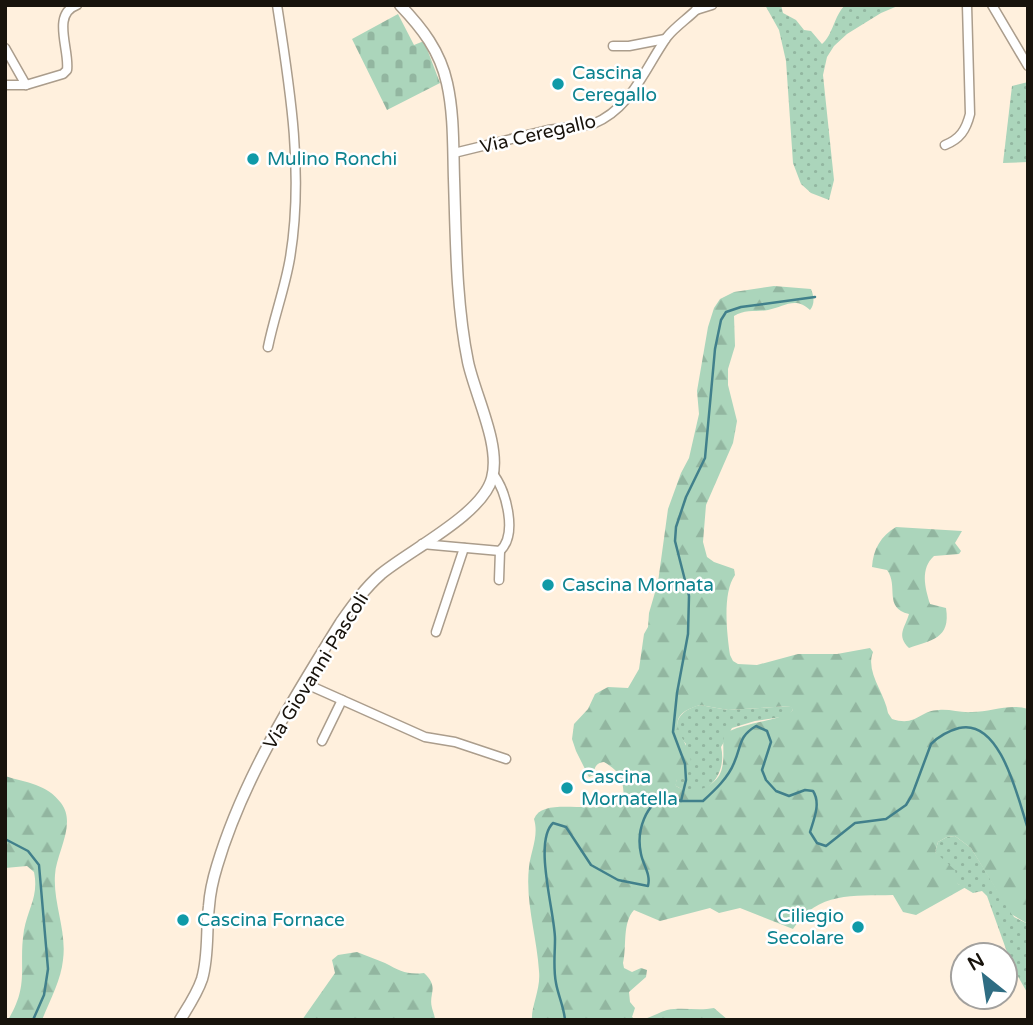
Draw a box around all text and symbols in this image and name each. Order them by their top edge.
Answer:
place label: Cascina Ceregallo [572,62,657,106]
marker: Cascina Ceregallo [550,76,566,92]
street label: Via Ceregallo [478,110,598,158]
place label: Mulino Ronchi [267,148,397,170]
marker: Mulino Ronchi [245,151,261,167]
place label: Cascina Mornata [562,574,714,596]
marker: Cascina Mornata [540,577,556,593]
street label: Via Giovanni Pascoli [259,589,373,753]
place label: Cascina Mornatella [581,766,678,810]
marker: Cascina Mornatella [559,780,575,796]
place label: Ciliegio Secolare [767,905,844,949]
place label: Cascina Fornace [197,909,345,931]
marker: Cascina Fornace [175,912,191,928]
marker: Ciliegio Secolare [850,919,866,935]
north arrow [949,941,1019,1011]
text: N [964,949,988,975]

